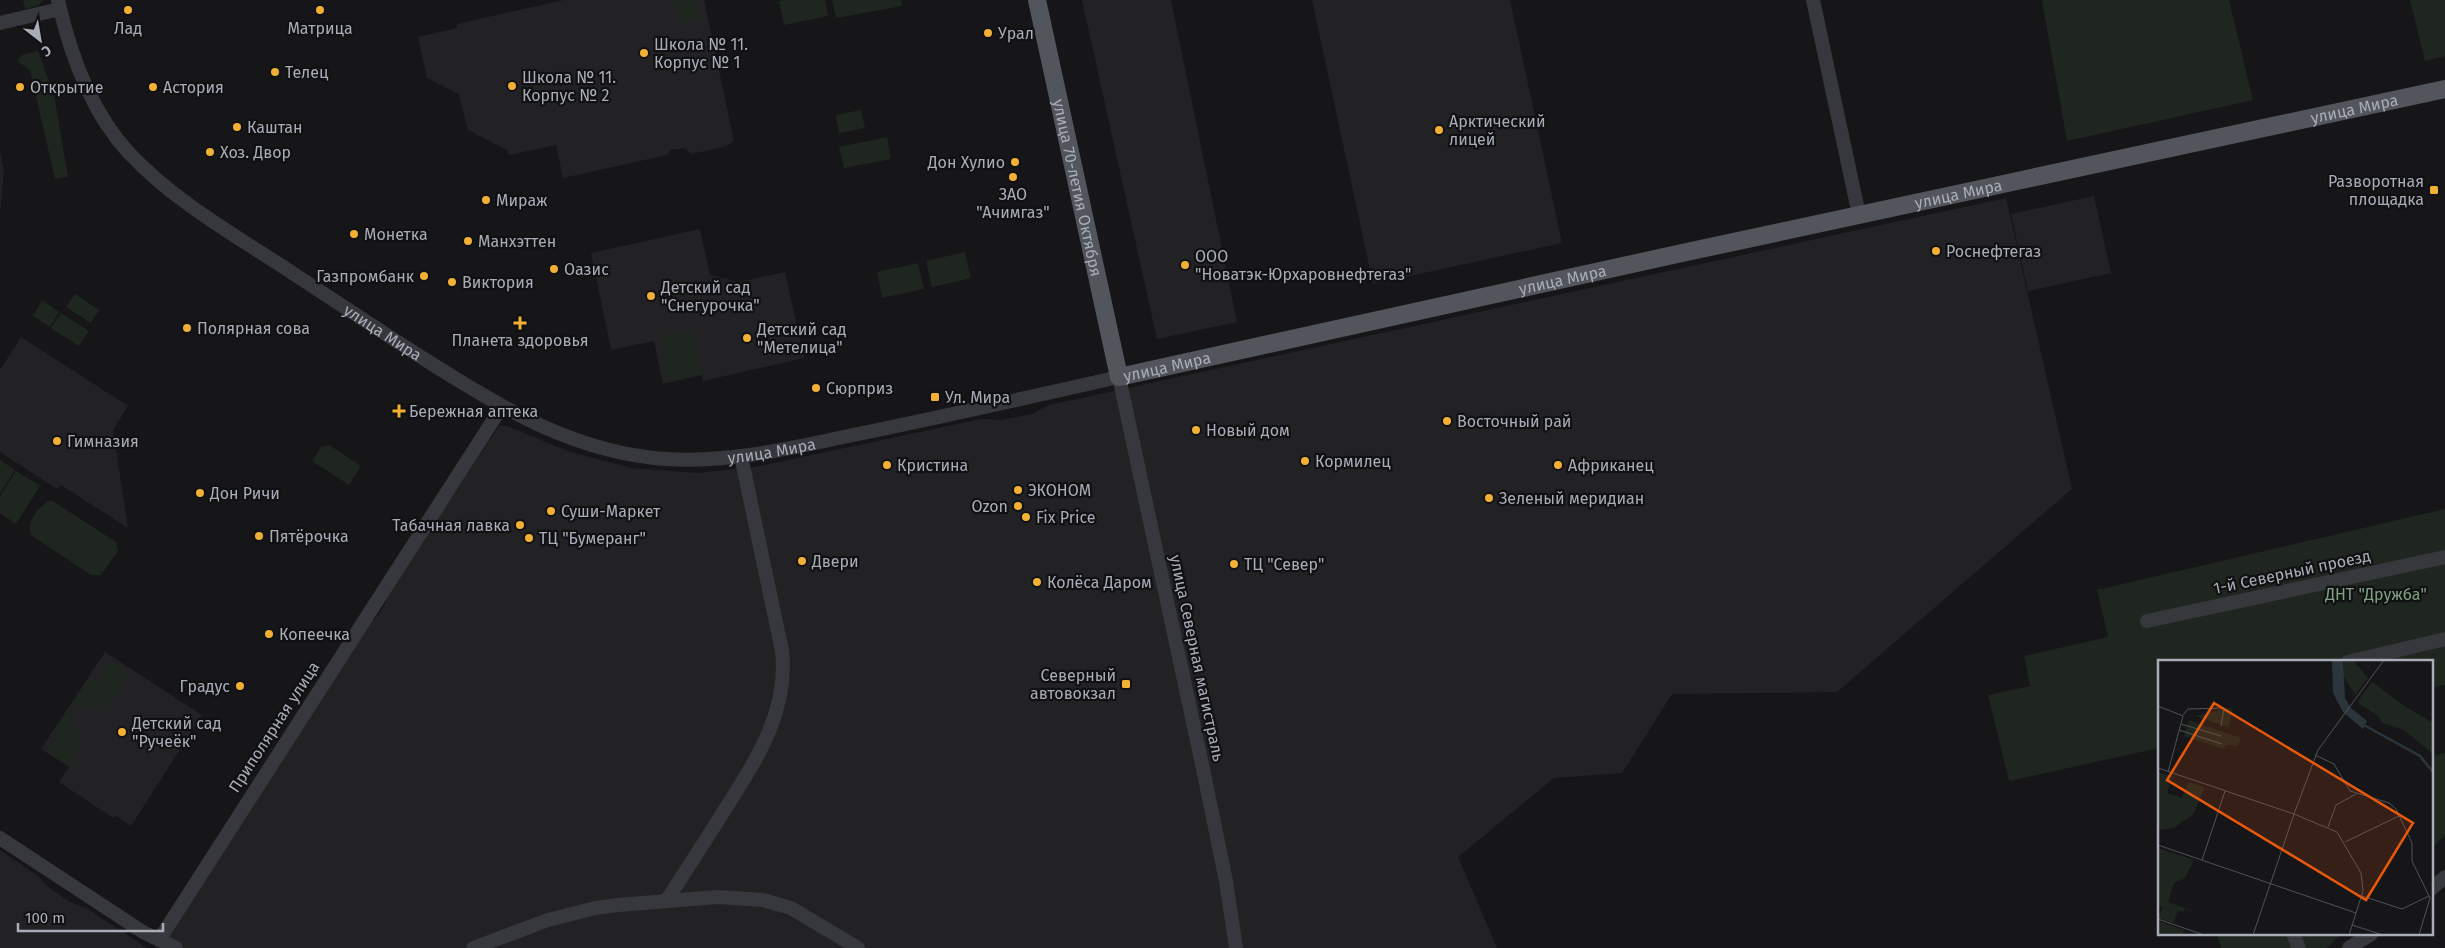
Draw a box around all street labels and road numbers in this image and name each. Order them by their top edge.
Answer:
street label: улица Мира [2309,90,2400,127]
street label: улица 70-летия Октября [1049,97,1106,278]
street label: улица Мира [1913,175,2004,212]
street label: улица Мира [1517,260,1608,298]
street label: улица Мира [340,300,425,364]
street label: улица Мира [1122,348,1213,385]
street label: улица Мира [727,434,817,467]
street label: 1-й Северный проезд [2212,546,2372,598]
street label: улица Северная магистраль [1166,553,1228,763]
street label: Приполярная улица [225,658,323,796]

